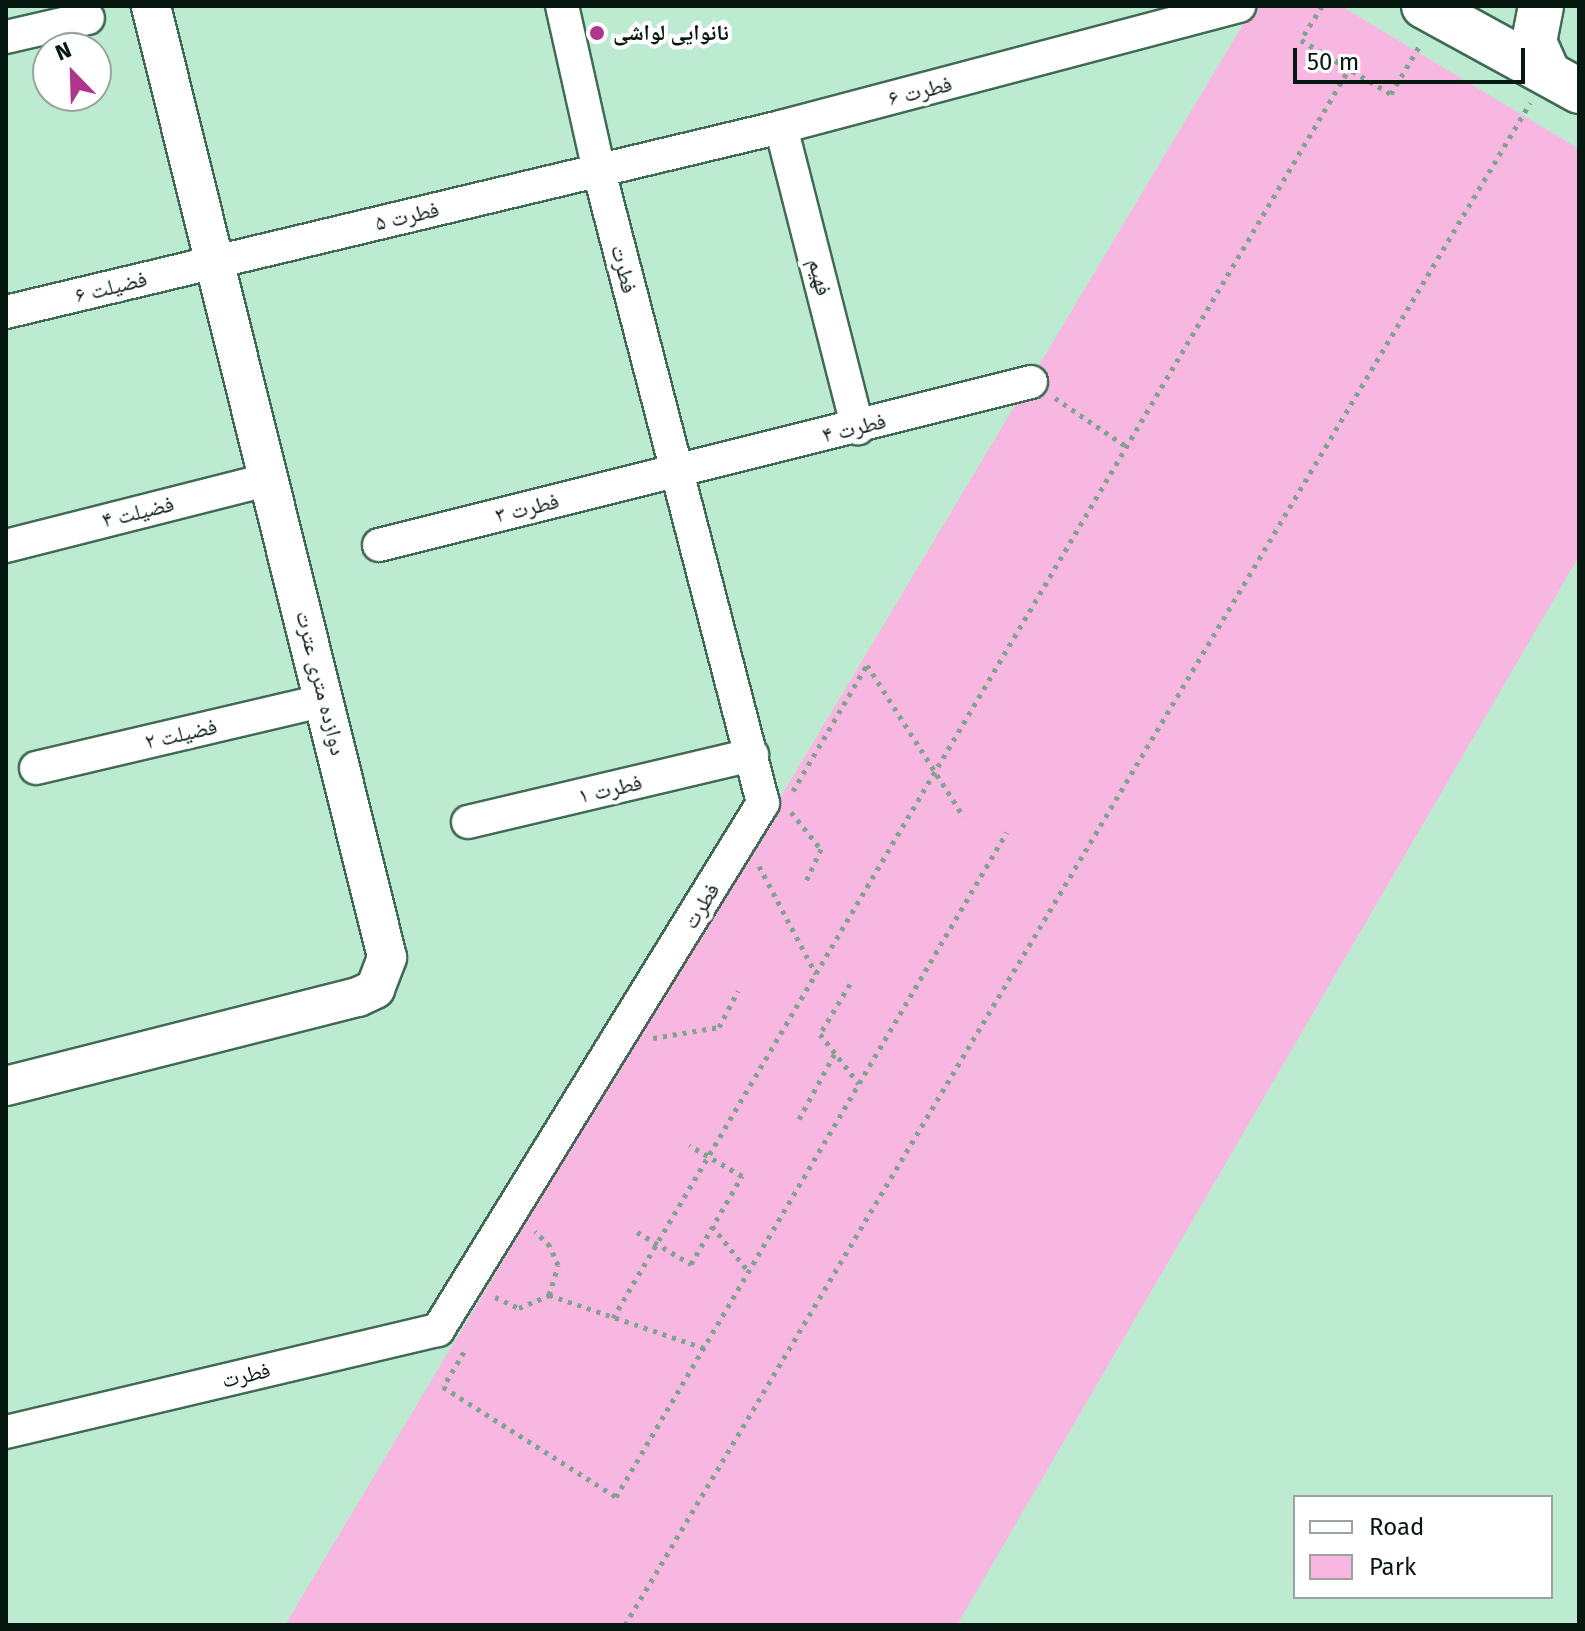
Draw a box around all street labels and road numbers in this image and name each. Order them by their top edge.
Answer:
street label: فطرت ۶ [885,70,955,112]
street label: فطرت ۵ [373,196,441,236]
street label: فطرت [605,242,643,296]
street label: فهیم [803,256,837,298]
street label: فضیلت ۶ [72,265,150,309]
street label: فطرت ۴ [819,407,889,449]
street label: فطرت ۳ [492,487,562,529]
street label: فضیلت ۴ [99,490,177,534]
street label: دوازده متری عترت [290,608,352,758]
street label: فضیلت ۲ [142,713,220,755]
street label: فطرت ۱ [576,769,644,809]
street label: فطرت [677,878,725,934]
street label: فطرت [219,1357,273,1393]

